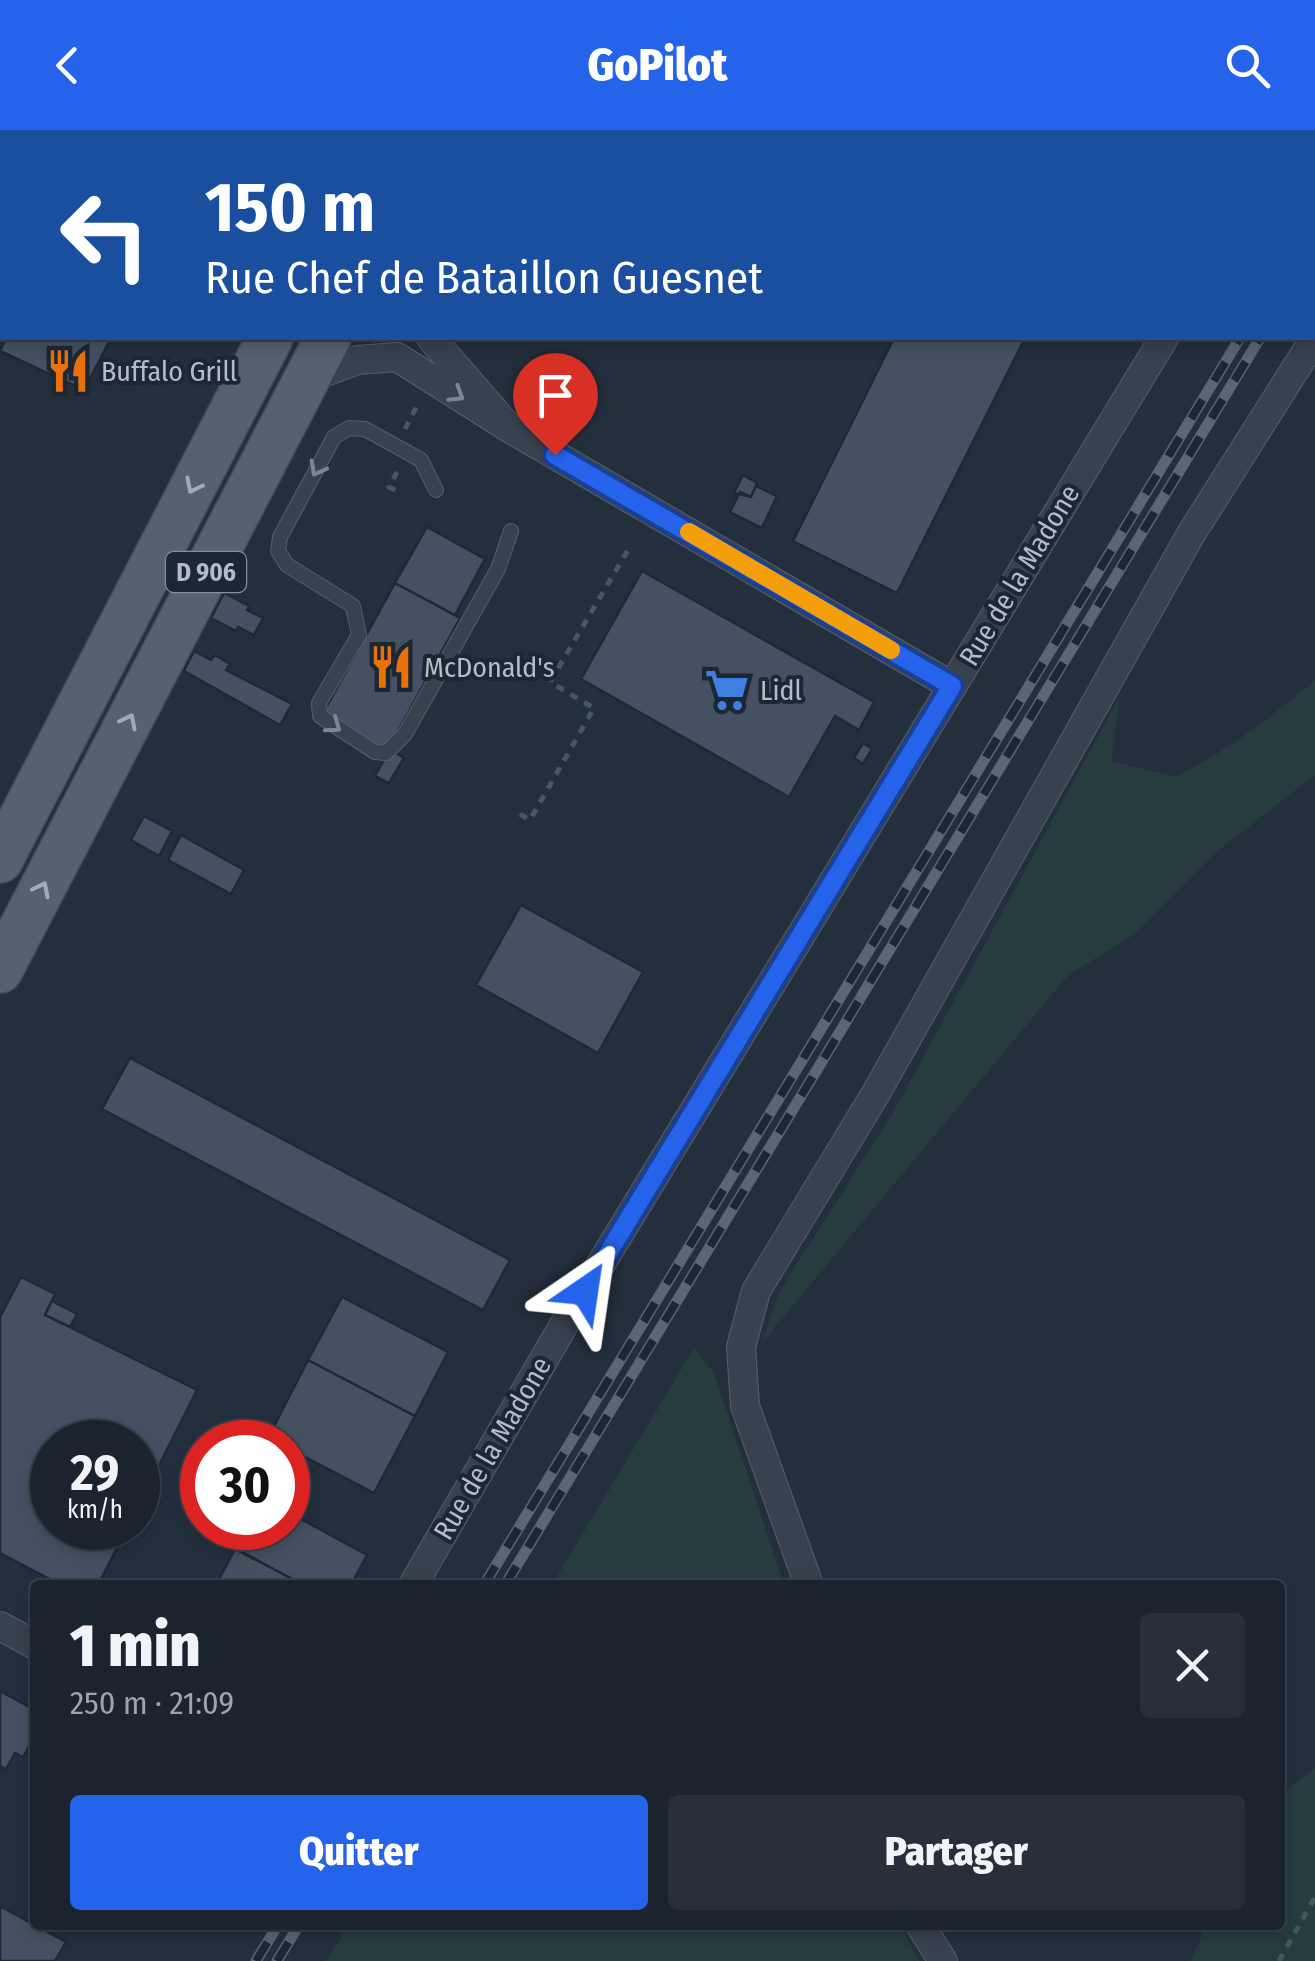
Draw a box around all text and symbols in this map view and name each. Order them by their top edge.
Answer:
icon: back [40,38,95,93]
text: GoPilot [588,38,727,92]
icon: search [1220,38,1275,93]
text: 150 m [205,166,375,250]
icon: left [40,170,170,300]
text: Rue Chef de Bataillon Guesnet [205,251,763,305]
restaurant icon: Buffalo Grill [44,347,92,395]
pin [513,353,598,456]
place label: Buffalo Grill [101,355,237,388]
icon: arrive [528,368,583,423]
one-way arrow [446,383,464,402]
one-way arrow [309,458,329,476]
one-way arrow [185,476,205,494]
street label: Rue de la Madone [952,479,1086,672]
road number: D 906 [166,552,246,592]
restaurant icon: McDonald's [367,643,415,691]
place label: McDonald's [424,651,555,684]
supermarket icon: Lidl [703,666,751,714]
place label: Lidl [760,674,802,707]
one-way arrow [117,713,137,731]
one-way arrow [322,714,341,732]
one-way arrow [30,881,49,899]
position arrow [533,1239,637,1343]
street label: Rue de la Madone [427,1351,558,1545]
speed limit sign: 30 [180,1420,310,1550]
text: 29 [71,1443,119,1503]
text: km/h [67,1495,123,1525]
text: 1 min [70,1610,201,1682]
button: close [1140,1613,1245,1718]
text: 250 m · 21:09 [70,1684,234,1722]
button: Quitter [70,1795,648,1910]
button: Partager [668,1795,1245,1910]

